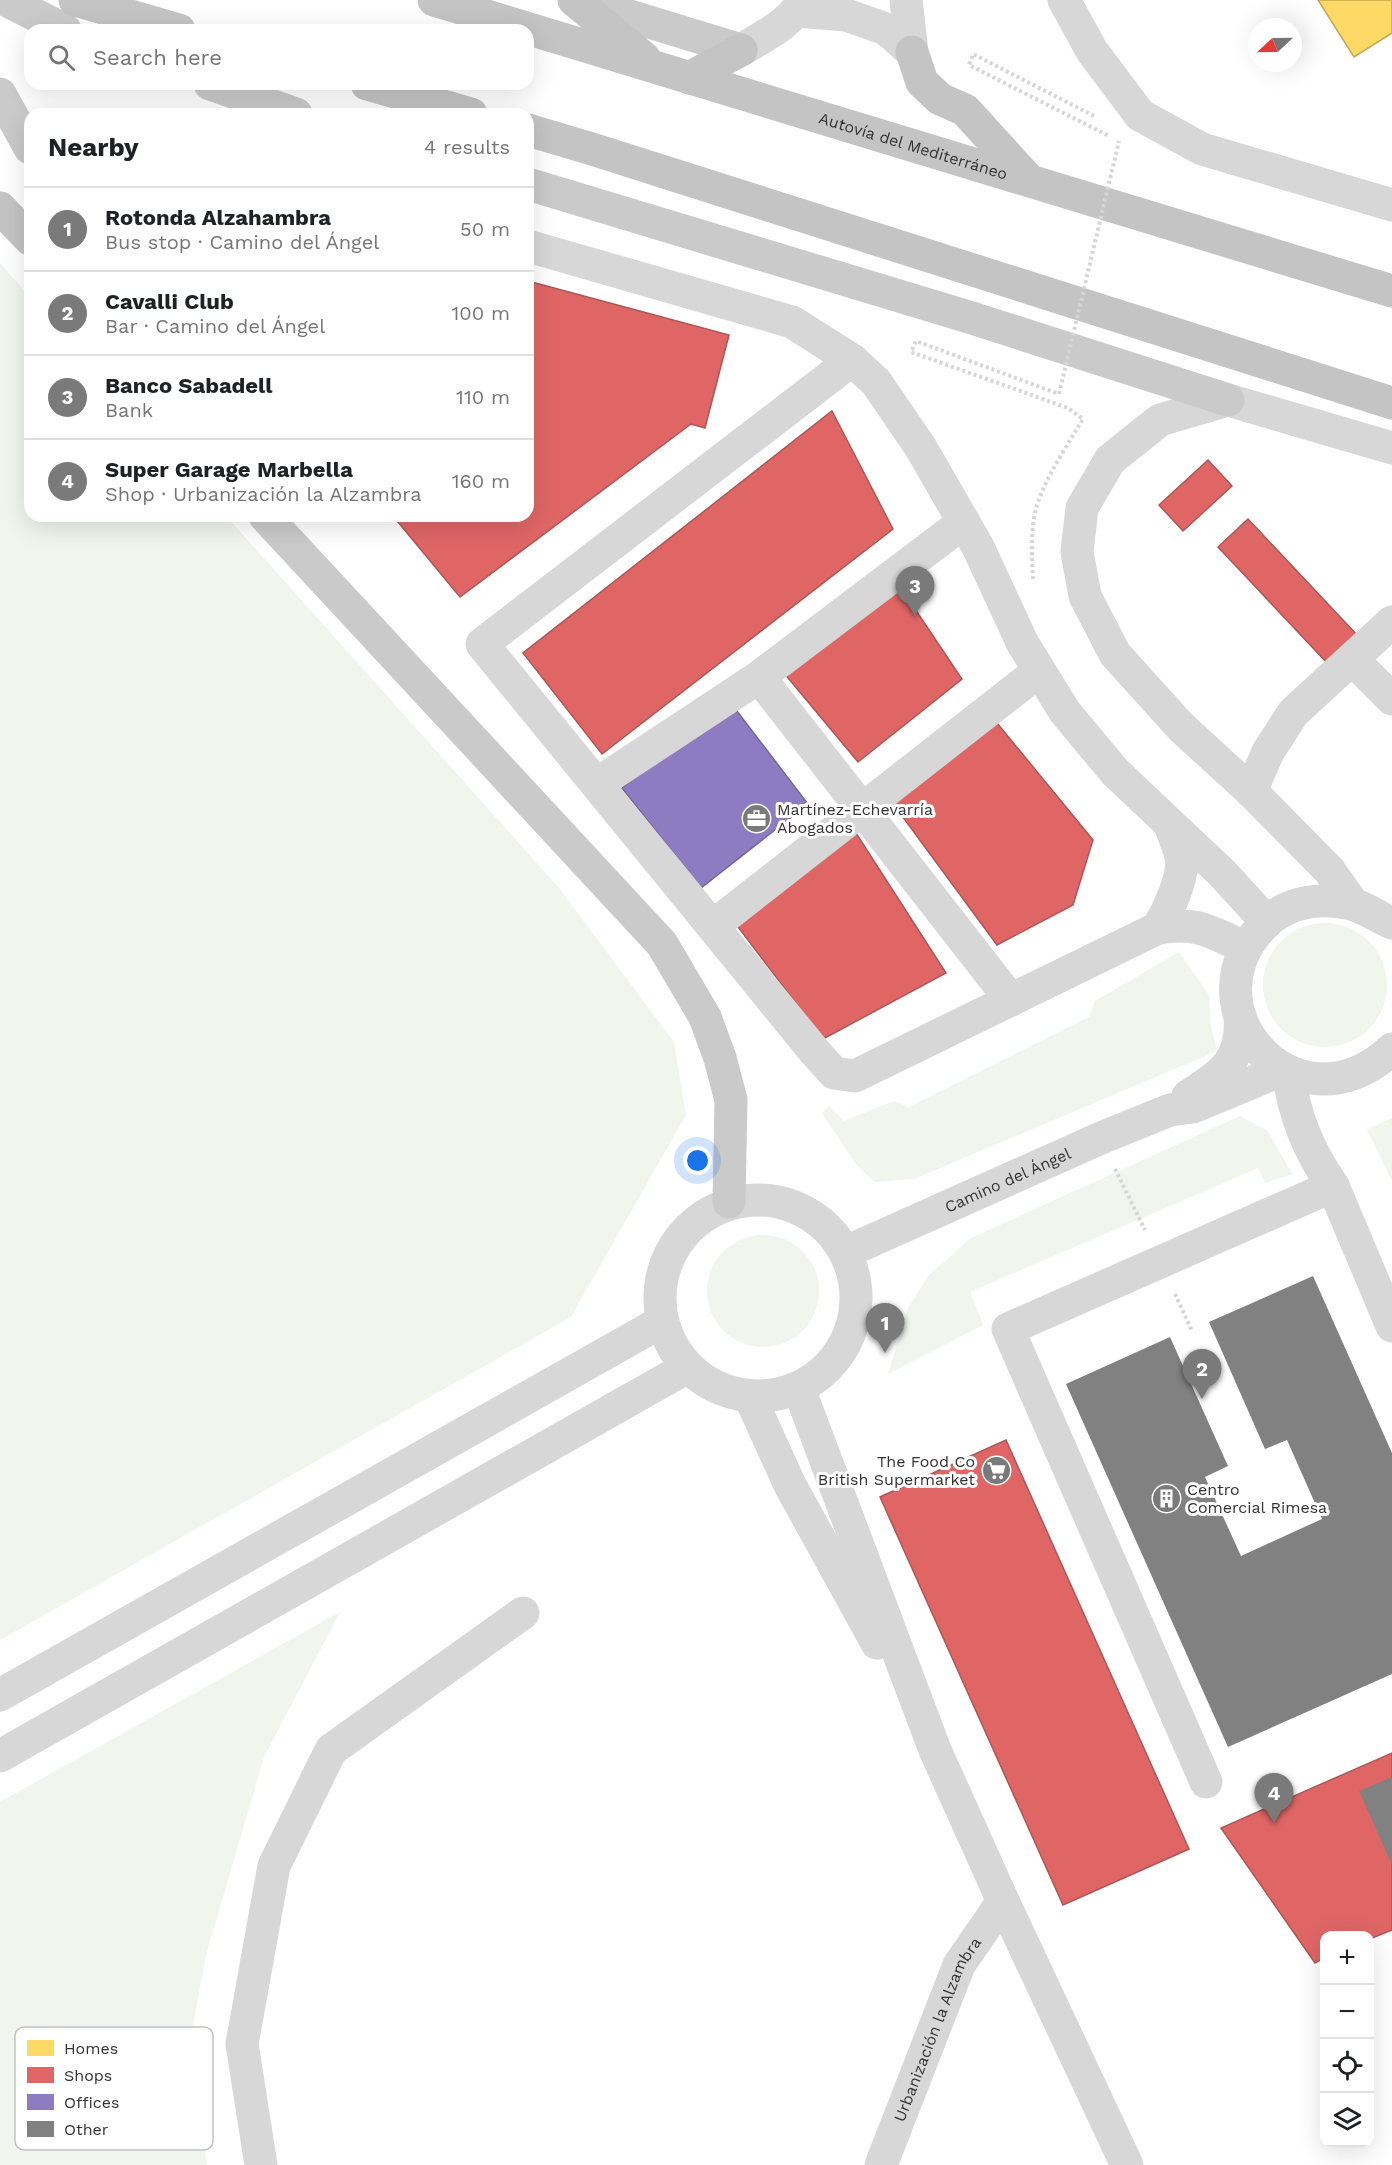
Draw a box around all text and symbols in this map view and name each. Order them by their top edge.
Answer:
north arrow [1248,18,1302,72]
search box [24,24,534,90]
icon: search [45,41,78,74]
text: Search here [93,45,222,70]
street label: Autovía del Mediterráneo [817,108,1010,184]
text: Nearby [48,132,139,162]
text: 4 results [424,135,510,159]
text: Rotonda Alzahambra [105,205,331,230]
text: 1 [63,217,72,241]
text: 50 m [460,217,510,241]
text: Bus stop · Camino del Ángel [105,230,379,254]
text: Cavalli Club [105,289,234,314]
text: 2 [62,301,73,325]
text: 100 m [451,301,510,325]
text: Bar · Camino del Ángel [105,314,325,338]
text: Banco Sabadell [105,373,272,398]
text: 3 [62,385,73,409]
text: 110 m [456,385,510,409]
text: Bank [105,398,153,422]
text: Super Garage Marbella [105,457,353,482]
text: 4 [61,469,74,493]
text: 160 m [452,469,510,493]
text: Shop · Urbanización la Alzambra [105,482,422,506]
pin: 3 [896,566,934,616]
place label: Martínez-Echevarría Abogados [777,800,933,837]
office icon: Martínez-Echevarría Abogados [740,802,772,834]
street label: Camino del Ángel [942,1144,1074,1217]
your location [683,1146,712,1175]
pin: 1 [866,1304,904,1353]
pin: 2 [1182,1350,1222,1399]
place label: The Food Co British Supermarket [818,1452,975,1489]
supermarket icon: The Food Co British Supermarket [980,1454,1012,1486]
place label: Centro Comercial Rimesa [1187,1480,1327,1517]
building icon: Centro Comercial Rimesa [1150,1482,1182,1514]
pin: 4 [1254,1774,1294,1823]
map controls [1320,1931,1374,2147]
button: + [1320,1931,1374,1985]
street label: Urbanización la Alzambra [890,1934,985,2124]
button: − [1320,1985,1374,2039]
legend [15,2027,213,2150]
text: Homes [64,2039,118,2058]
button: locate [1320,2039,1374,2093]
text: Shops [64,2066,112,2085]
text: Offices [64,2093,119,2112]
button: layers [1320,2093,1374,2147]
text: Other [64,2120,109,2139]

